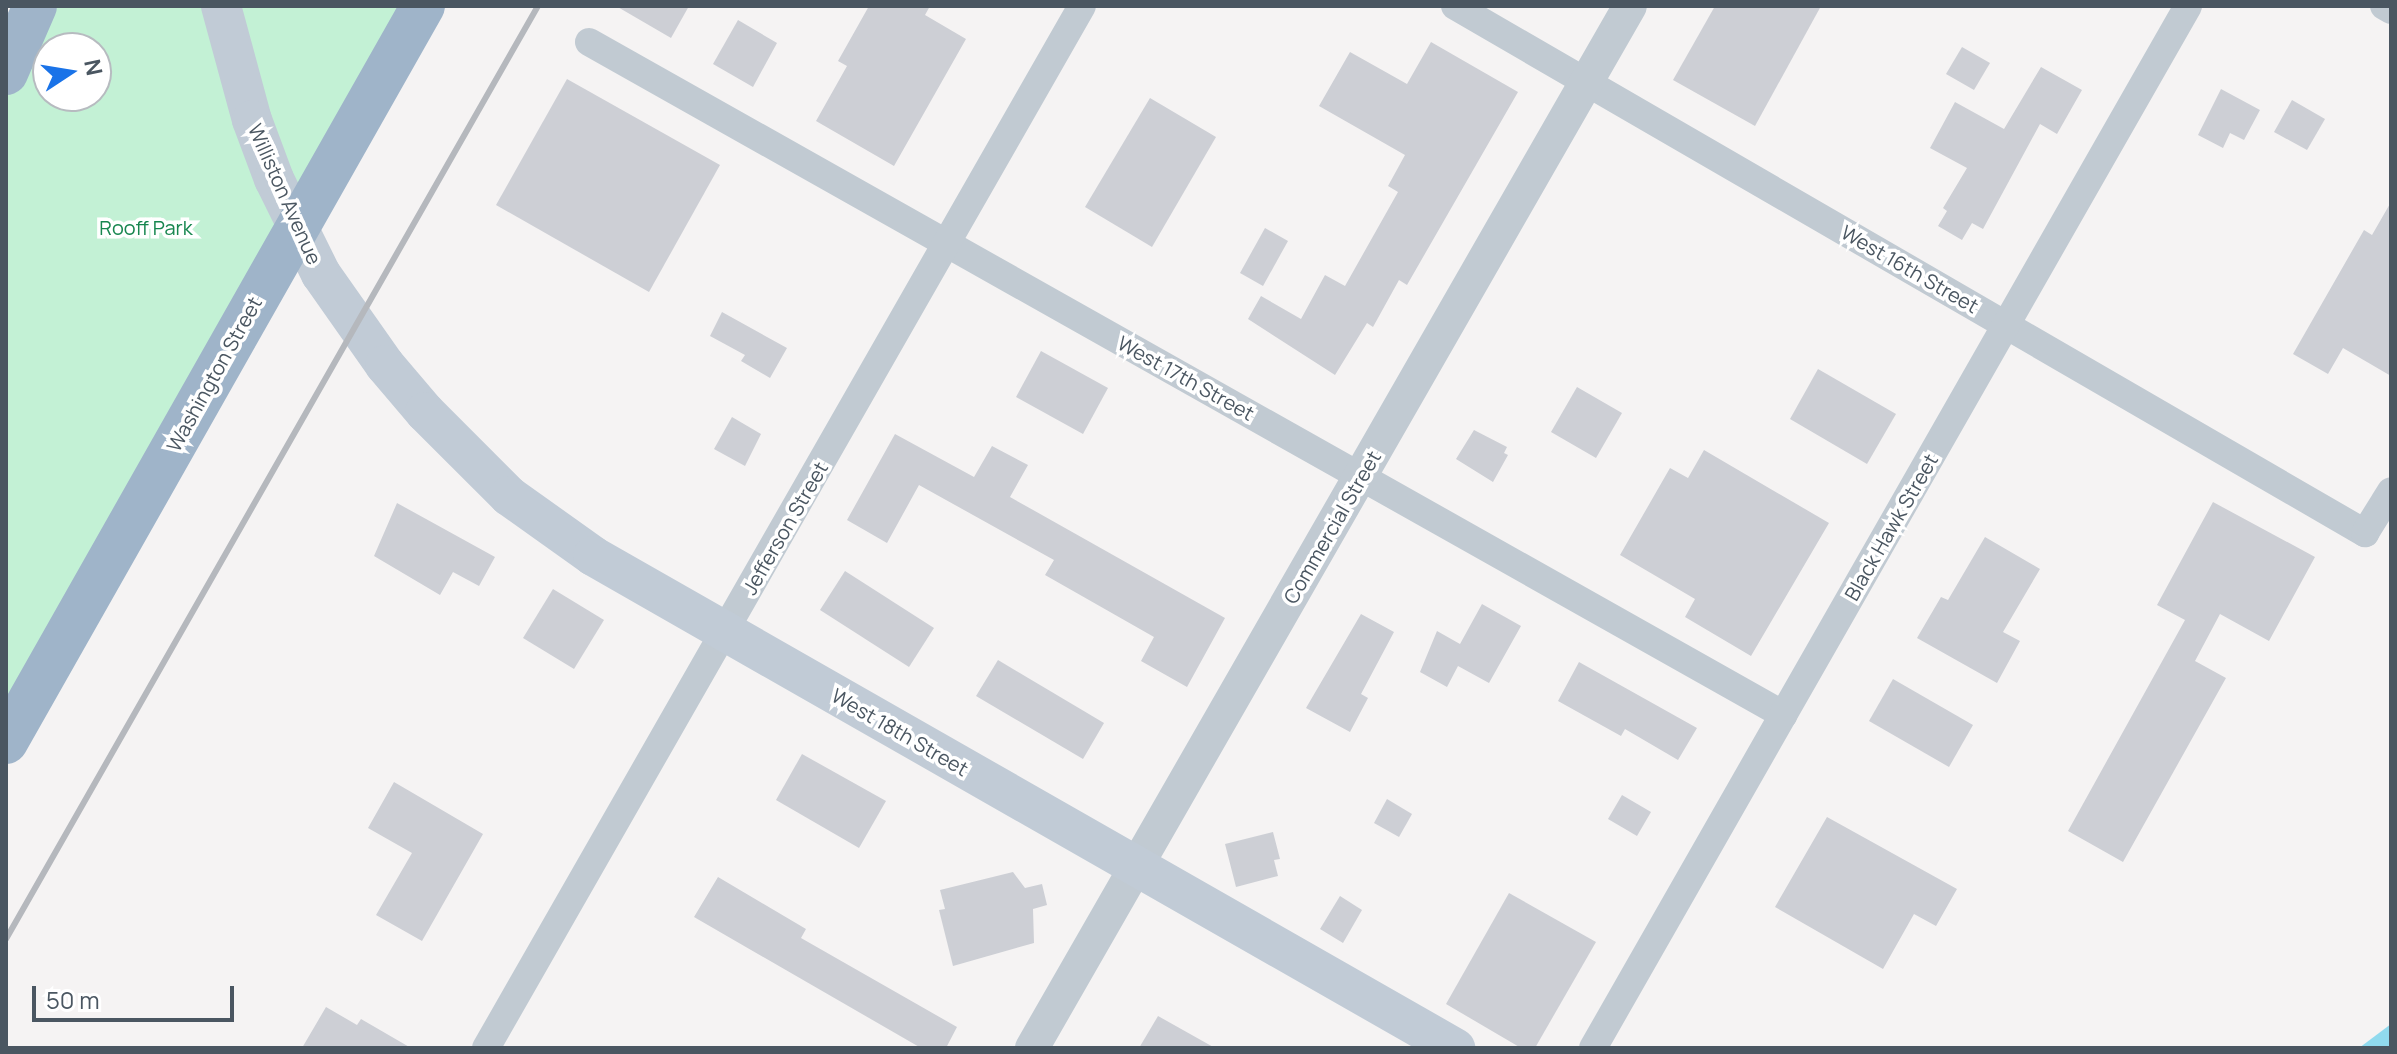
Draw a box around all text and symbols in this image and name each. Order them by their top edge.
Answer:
north arrow [32,32,112,112]
text: N [77,57,110,78]
street label: Williston Avenue [243,120,327,268]
park label: Rooff Park [99,215,193,239]
street label: West 16th Street [1837,220,1983,318]
street label: Washington Street [161,292,267,456]
street label: West 17th Street [1114,331,1258,425]
street label: Commercial Street [1278,446,1386,608]
street label: Black Hawk Street [1839,449,1943,605]
street label: Jefferson Street [737,457,833,599]
street label: West 18th Street [827,683,973,781]
scale bar [36,970,238,1020]
text: 50 m [46,983,100,1016]

